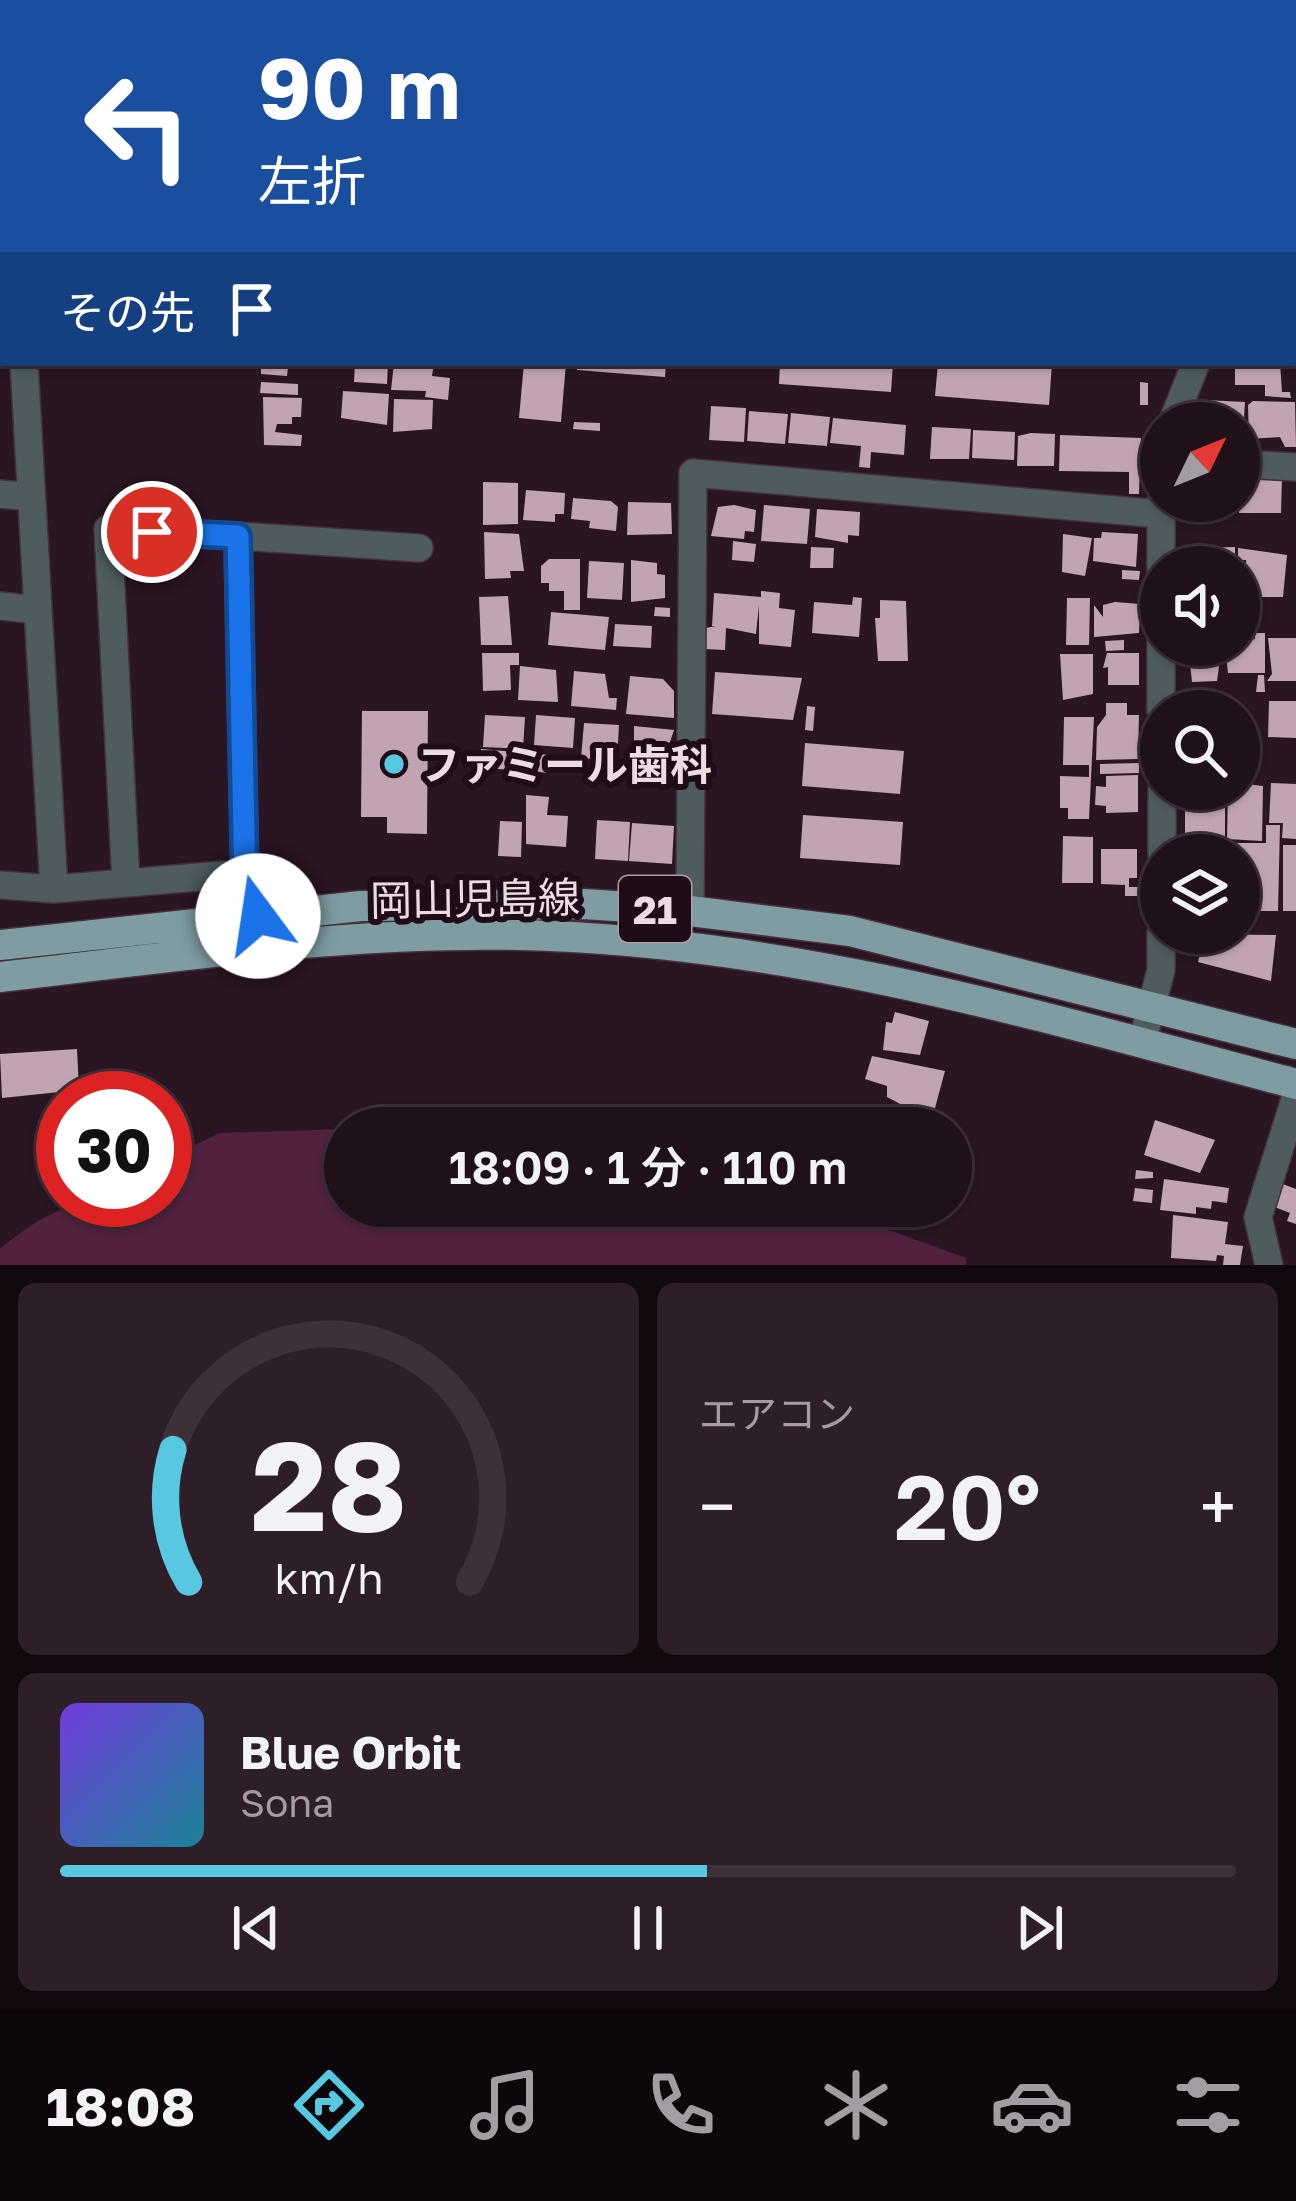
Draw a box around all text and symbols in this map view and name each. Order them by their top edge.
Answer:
text: 90 m [258,37,460,137]
icon: left [60,48,216,204]
text: 左折 [258,148,366,213]
icon: arrive [219,276,285,342]
text: その先 [60,285,195,339]
north arrow [1140,402,1260,522]
map controls [1140,402,1260,954]
pin [101,481,203,583]
icon: arrive [119,499,185,565]
button: sound [1140,546,1260,666]
button: search [1140,690,1260,810]
place label: ファミール歯科 [418,739,712,789]
marker: ファミール歯科 [381,751,407,777]
button: layers [1140,834,1260,954]
position arrow [195,853,321,979]
street label: 岡山児島線 [370,871,580,925]
road number: 21 [619,876,691,942]
speed limit sign: 30 [36,1071,192,1227]
text: 18:09 · 1 分 · 110 m [449,1140,847,1194]
text: エアコン [699,1390,855,1437]
text: 28 [250,1409,406,1558]
text: 20° [894,1452,1041,1560]
text: − [699,1466,735,1546]
text: + [1200,1466,1236,1546]
text: km/h [274,1552,383,1603]
text: Blue Orbit [240,1725,462,1779]
text: Sona [240,1779,334,1826]
icon: previous [223,1895,289,1961]
icon: pause [615,1895,681,1961]
icon: next [1007,1895,1073,1961]
icon: directions [287,2063,371,2147]
icon: music [463,2063,547,2147]
icon: phone [639,2063,723,2147]
icon: climate [814,2063,898,2147]
icon: car [990,2063,1074,2147]
icon: filters [1166,2063,1250,2147]
text: 18:08 [46,2073,195,2138]

